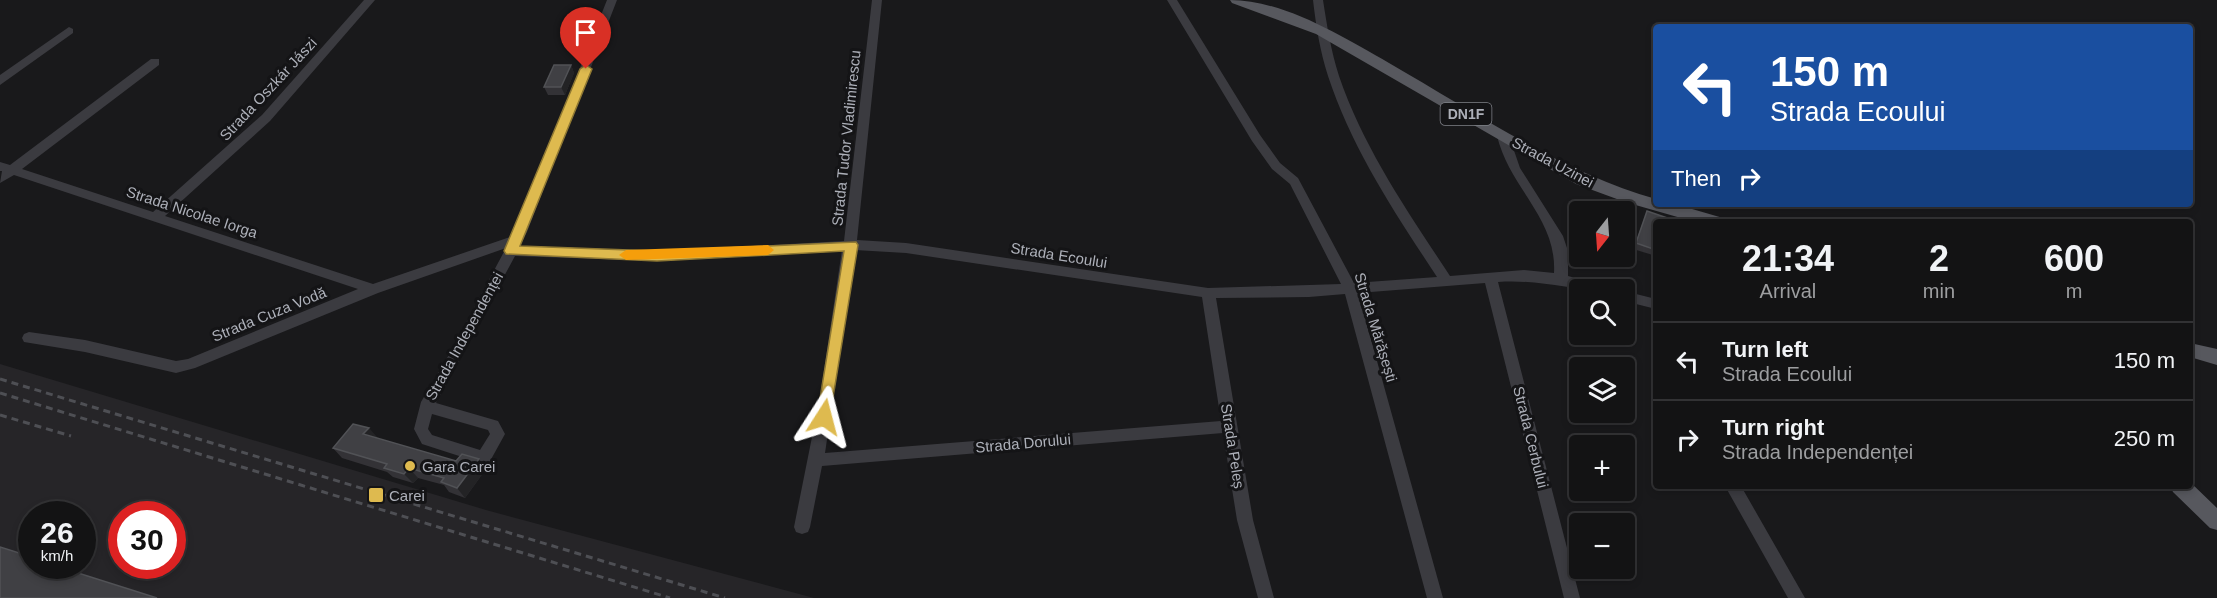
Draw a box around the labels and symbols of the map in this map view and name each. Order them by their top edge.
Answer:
pin [560,7,611,69]
street label: Strada Oszkár Jászi [216,34,320,144]
street label: Strada Tudor Vladimirescu [828,49,864,227]
road number: DN1F [1440,103,1492,125]
street label: Strada Uzinei [1509,133,1597,191]
street label: Strada Nicolae Iorga [124,183,260,241]
north arrow [1569,201,1635,267]
street label: Strada Ecoului [1009,239,1109,271]
street label: Strada Independenței [422,269,506,403]
street label: Strada Mărășești [1351,270,1401,384]
street label: Strada Cuza Vodă [209,283,329,345]
street label: Strada Cerbului [1510,384,1552,490]
position arrow [792,385,856,449]
street label: Strada Peleș [1218,402,1248,490]
street label: Strada Dorului [974,430,1072,456]
place label: Gara Carei [422,458,495,475]
marker: Gara Carei [403,459,417,473]
marker: Carei [367,486,385,504]
place label: Carei [389,487,425,504]
speed limit sign: 30 [108,501,186,579]

